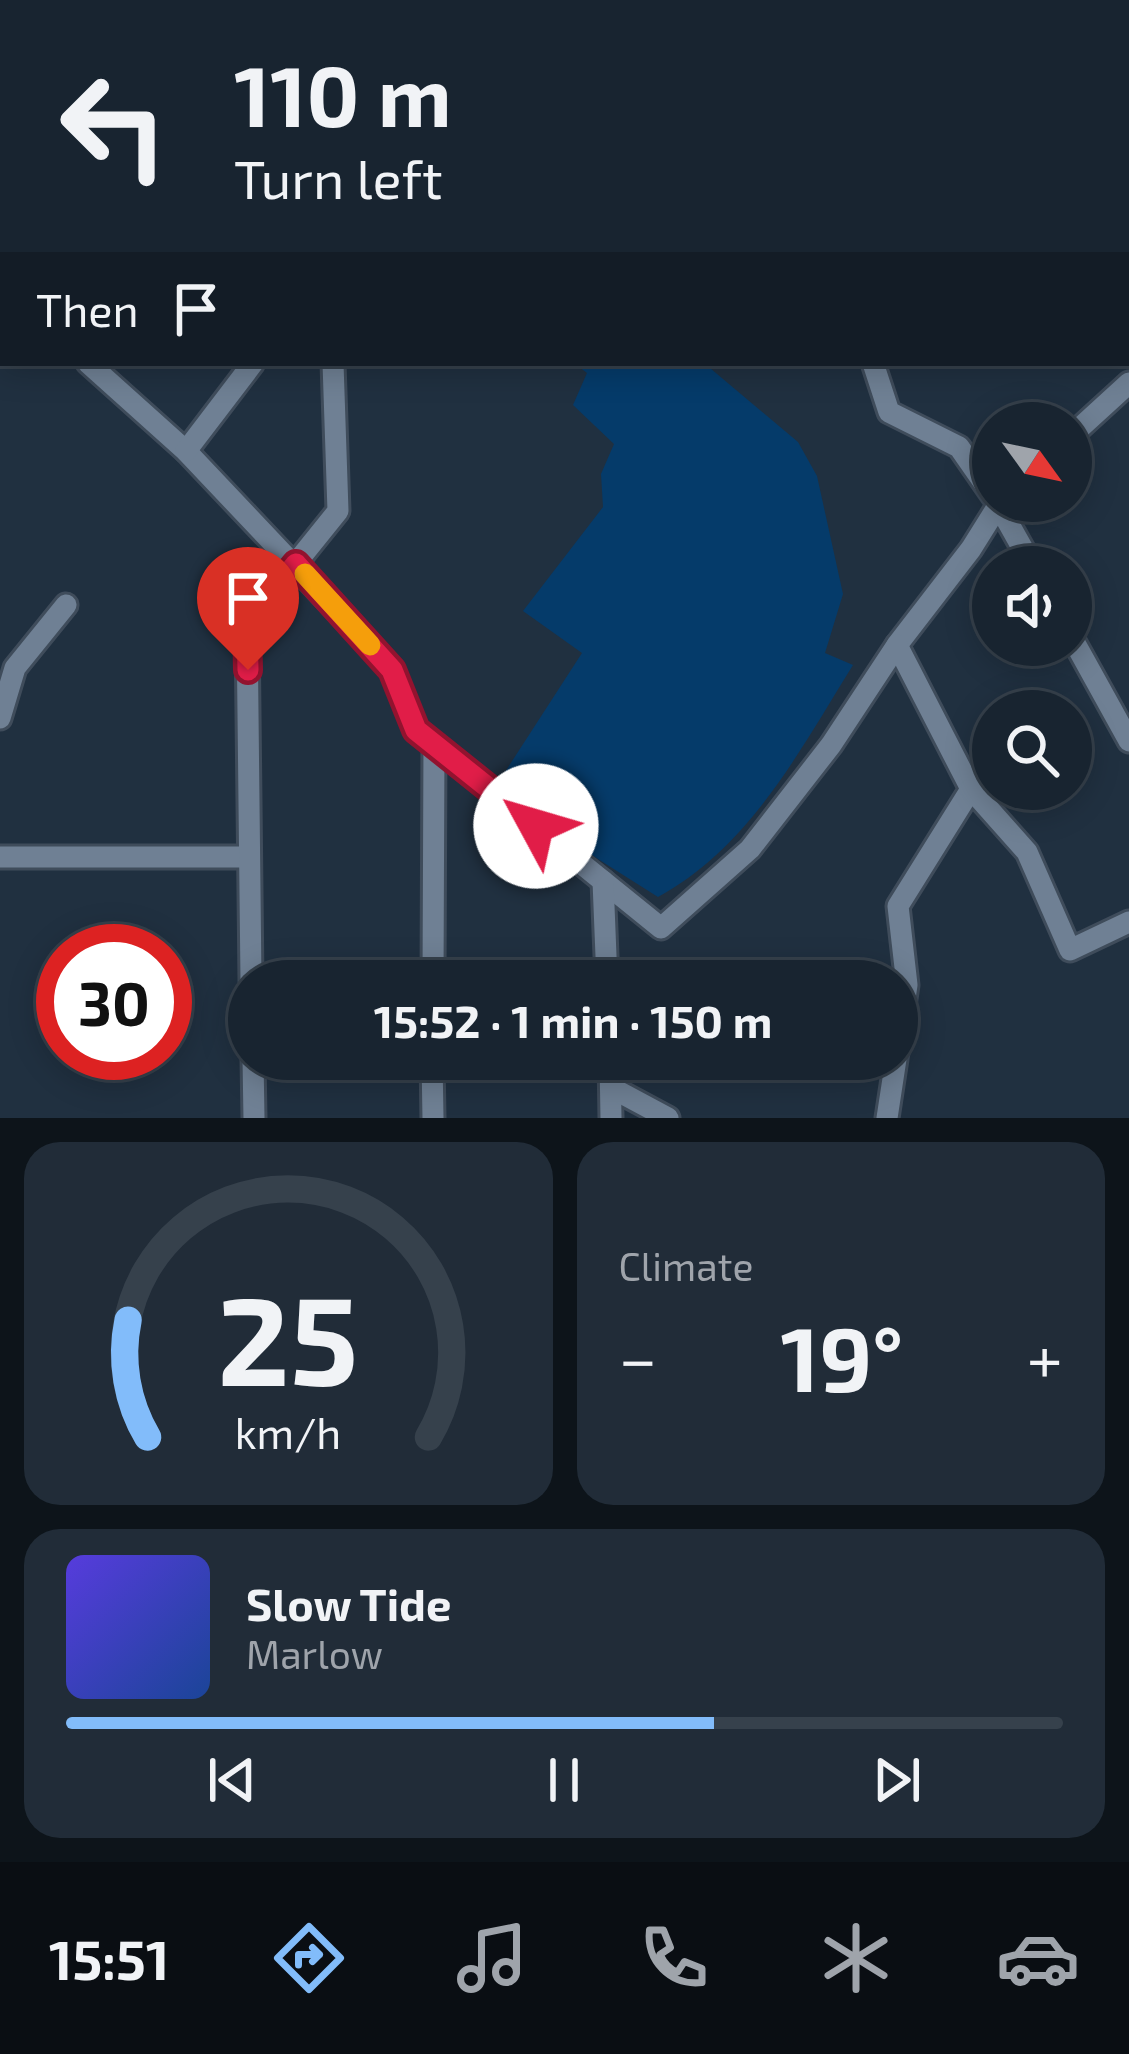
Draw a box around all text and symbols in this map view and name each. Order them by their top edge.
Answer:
text: 110 m [234,43,452,144]
icon: left [36,48,192,204]
text: Turn left [234,145,443,210]
icon: arrive [163,276,229,342]
text: Then [36,282,139,336]
north arrow [972,402,1092,522]
map controls [972,402,1092,810]
button: sound [972,546,1092,666]
pin [197,547,299,670]
icon: arrive [215,565,281,631]
button: search [972,690,1092,810]
position arrow [473,763,599,889]
speed limit sign: 30 [36,924,192,1080]
text: 15:52 · 1 min · 150 m [374,993,772,1047]
text: Climate [619,1242,753,1289]
text: 25 [218,1261,359,1411]
text: 19° [780,1302,903,1410]
text: − [619,1317,657,1396]
text: + [1027,1317,1063,1396]
text: km/h [235,1405,341,1457]
text: Slow Tide [246,1576,451,1630]
text: Marlow [246,1630,383,1677]
icon: previous [199,1747,265,1813]
icon: pause [531,1747,597,1813]
icon: next [864,1747,930,1813]
icon: directions [267,1916,351,2000]
icon: music [450,1916,534,2000]
icon: phone [632,1916,716,2000]
icon: climate [814,1916,898,2000]
icon: car [996,1916,1080,2000]
text: 15:51 [49,1926,169,1991]

